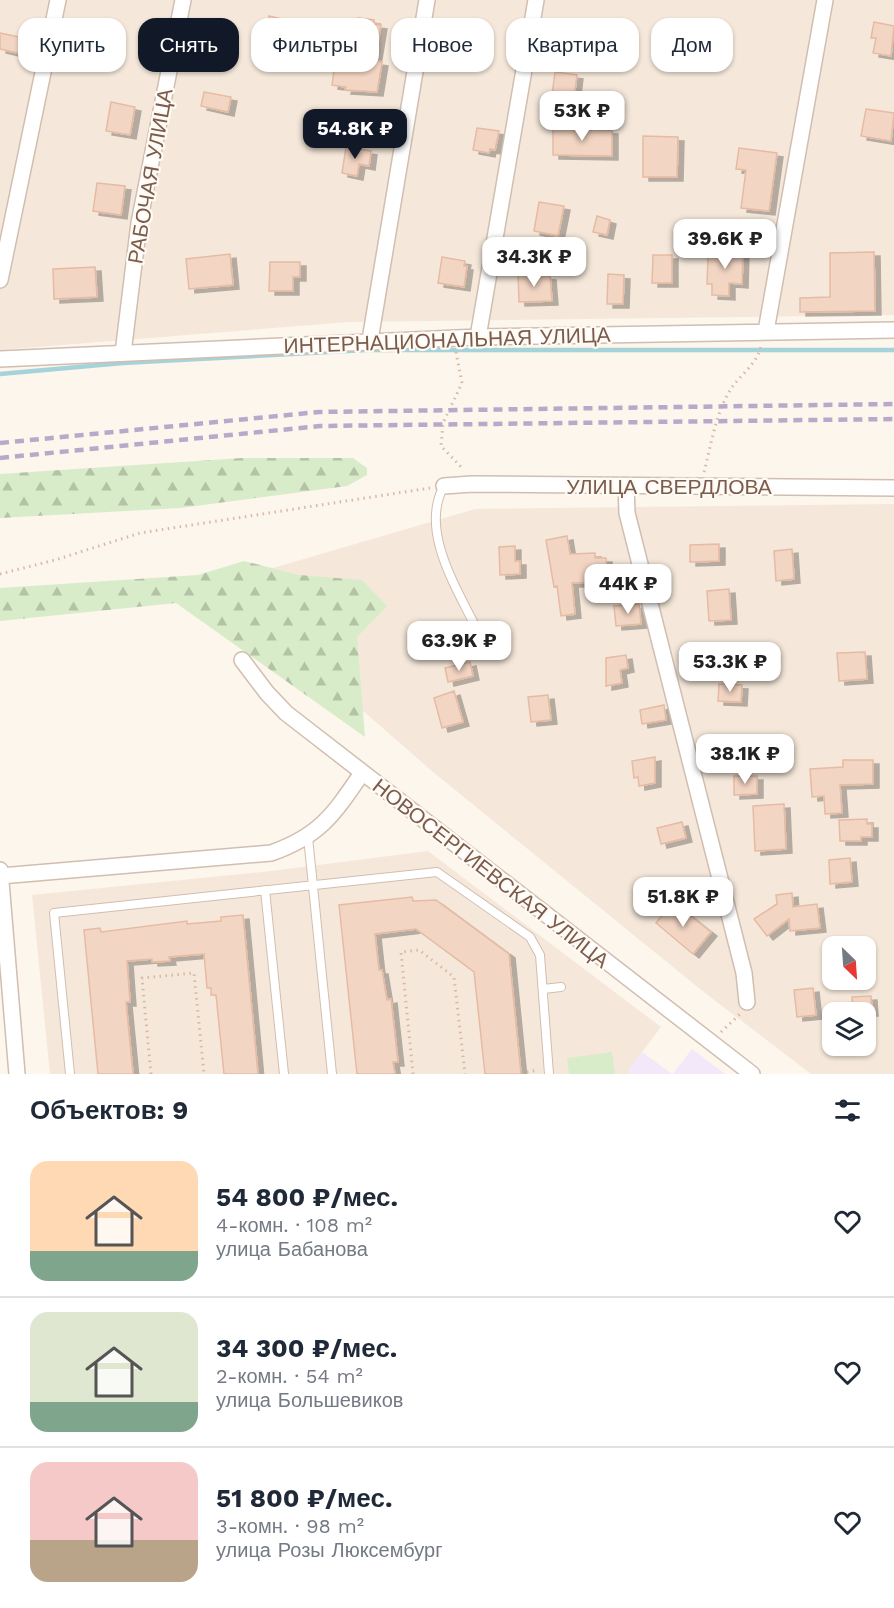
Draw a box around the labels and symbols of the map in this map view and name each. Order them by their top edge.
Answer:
street label: РАБОЧАЯ УЛИЦА [122,86,178,266]
pin: 53K ₽ [540,91,624,142]
pin: 54.8K ₽ [300,109,410,160]
pin: 39.6K ₽ [670,219,780,270]
pin: 34.3K ₽ [479,237,589,288]
street label: ИНТЕРНАЦИОНАЛЬНАЯ УЛИЦА [283,322,611,358]
street label: УЛИЦА СВЕРДЛОВА [566,474,772,499]
pin: 44K ₽ [586,564,670,615]
pin: 63.9K ₽ [404,621,514,672]
pin: 53.3K ₽ [675,642,785,693]
pin: 38.1K ₽ [690,734,800,785]
street label: НОВОСЕРГИЕВСКАЯ УЛИЦА [368,773,614,973]
pin: 51.8K ₽ [628,877,738,928]
north arrow [822,936,876,990]

